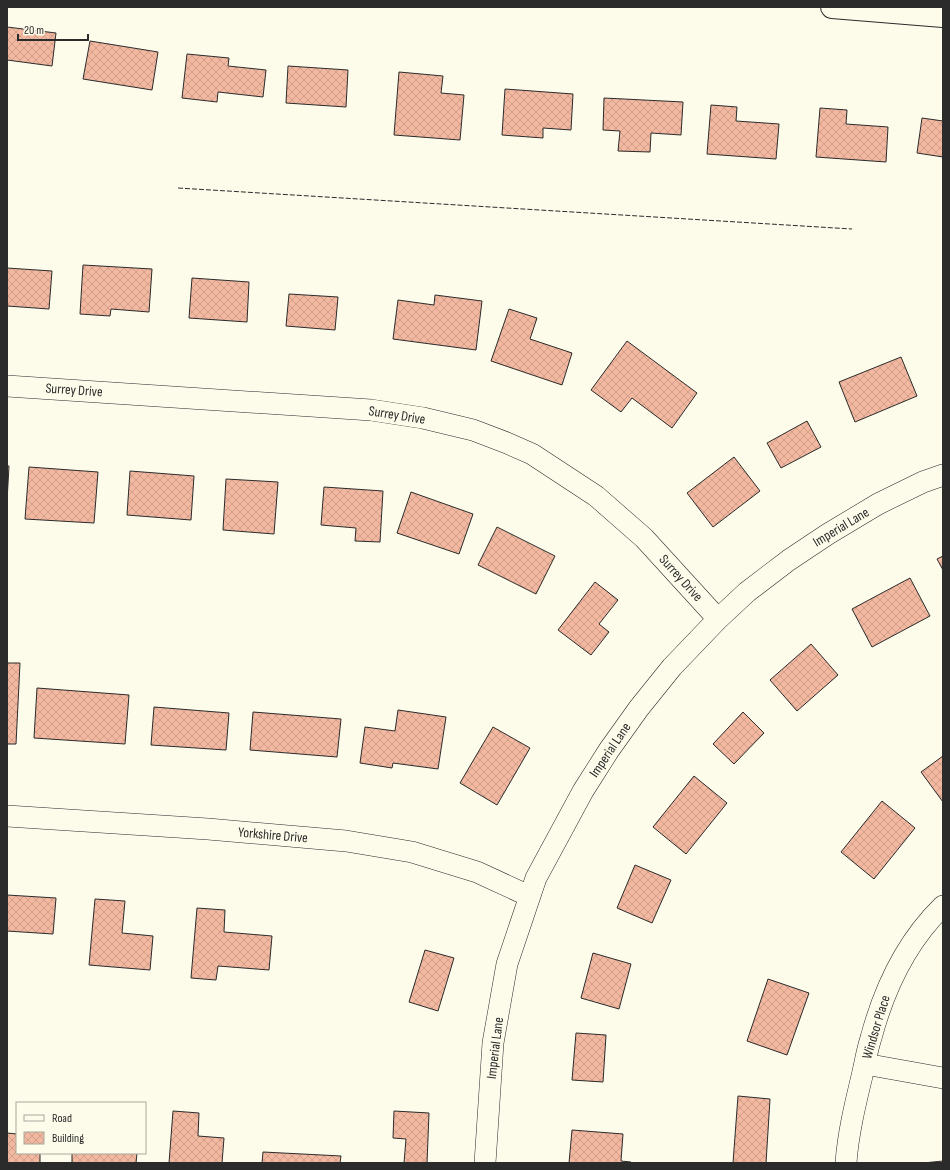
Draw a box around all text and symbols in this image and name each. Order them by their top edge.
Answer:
scale bar [18,16,88,42]
text: 20 m [24,23,44,38]
street label: Surrey Drive [45,380,103,400]
street label: Surrey Drive [367,402,427,428]
street label: Imperial Lane [810,504,872,550]
street label: Surrey Drive [656,551,706,605]
street label: Imperial Lane [586,719,634,781]
street label: Yorkshire Drive [237,823,309,847]
street label: Windsor Place [858,993,894,1061]
street label: Imperial Lane [483,1016,507,1080]
legend [16,1102,146,1154]
text: Road [52,1111,72,1126]
text: Building [52,1131,84,1146]

